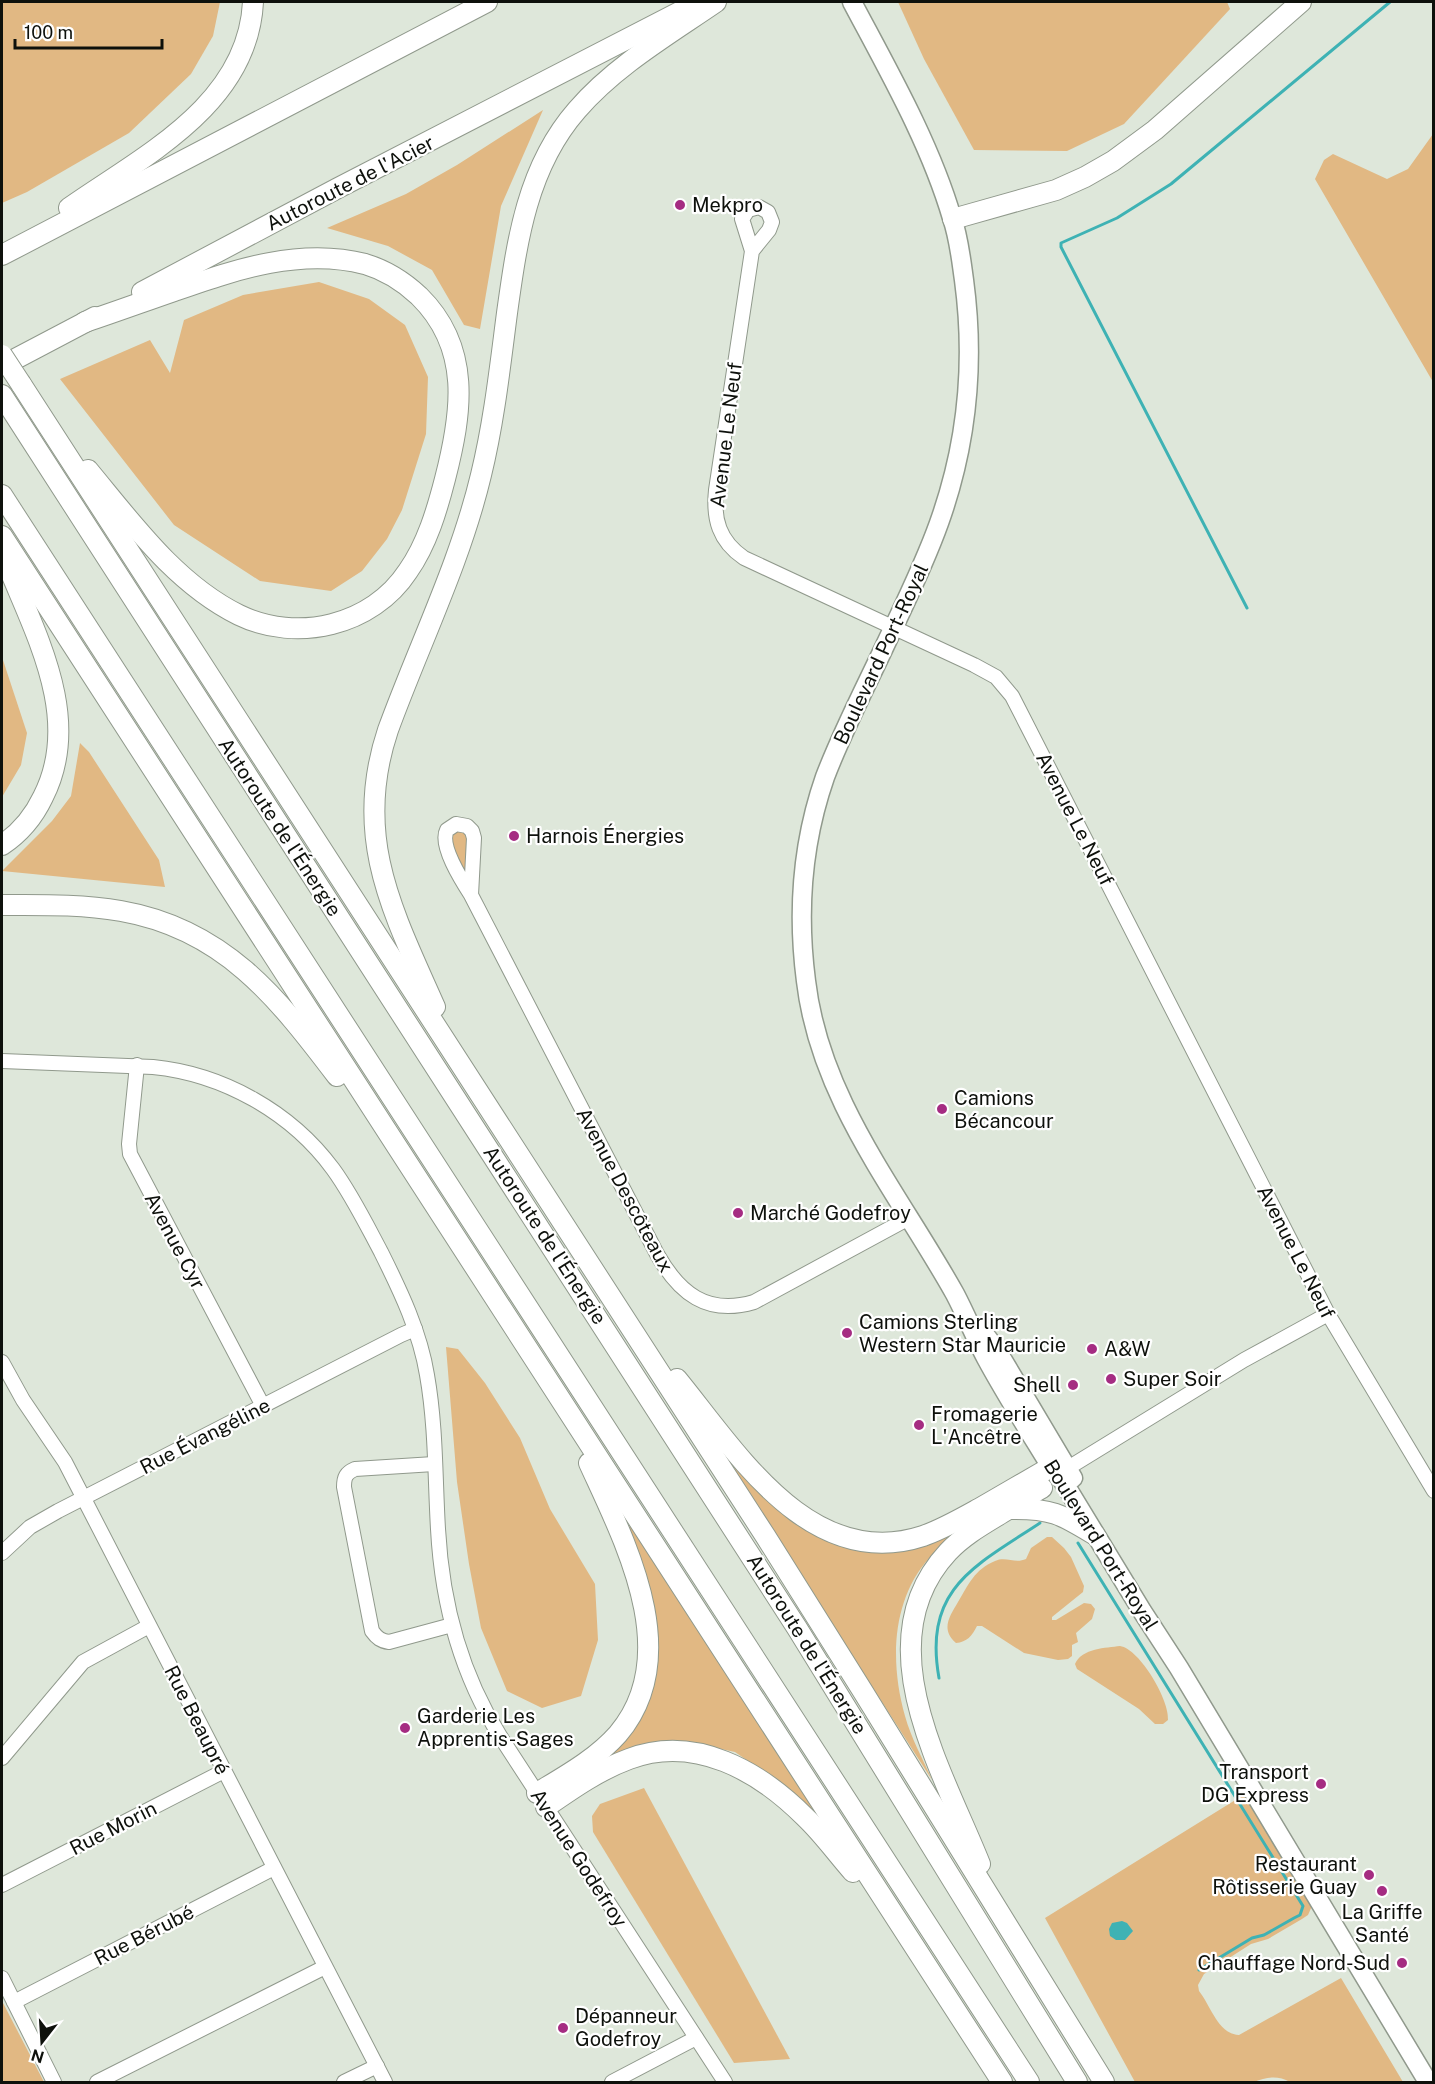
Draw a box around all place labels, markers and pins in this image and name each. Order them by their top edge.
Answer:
place label: Mekpro [692,193,763,217]
marker: Mekpro [673,198,687,212]
place label: Harnois Énergies [526,823,684,848]
marker: Harnois Énergies [507,829,521,843]
place label: Camions Bécancour [954,1086,1054,1133]
marker: Camions Bécancour [935,1102,949,1116]
place label: Marché Godefroy [750,1201,911,1225]
marker: Marché Godefroy [731,1206,745,1220]
place label: Camions Sterling Western Star Mauricie [859,1310,1066,1357]
marker: Camions Sterling Western Star Mauricie [840,1326,854,1340]
place label: A&W [1104,1337,1151,1361]
marker: A&W [1085,1342,1099,1356]
place label: Super Soir [1123,1367,1222,1391]
marker: Super Soir [1104,1372,1118,1386]
place label: Shell [1013,1373,1061,1397]
marker: Shell [1066,1378,1080,1392]
place label: Fromagerie L'Ancêtre [931,1402,1038,1449]
marker: Fromagerie L'Ancêtre [912,1418,926,1432]
place label: Garderie Les Apprentis-Sages [417,1704,574,1751]
marker: Garderie Les Apprentis-Sages [398,1721,412,1735]
place label: Transport DG Express [1201,1760,1309,1807]
marker: Transport DG Express [1314,1777,1328,1791]
place label: Restaurant Rôtisserie Guay [1212,1852,1357,1899]
marker: Restaurant Rôtisserie Guay [1362,1868,1376,1882]
marker: La Griffe Santé [1375,1884,1389,1898]
place label: La Griffe Santé [1341,1900,1423,1947]
place label: Chauffage Nord-Sud [1198,1951,1390,1975]
marker: Chauffage Nord-Sud [1395,1956,1409,1970]
place label: Dépanneur Godefroy [575,2004,677,2051]
marker: Dépanneur Godefroy [556,2021,570,2035]

